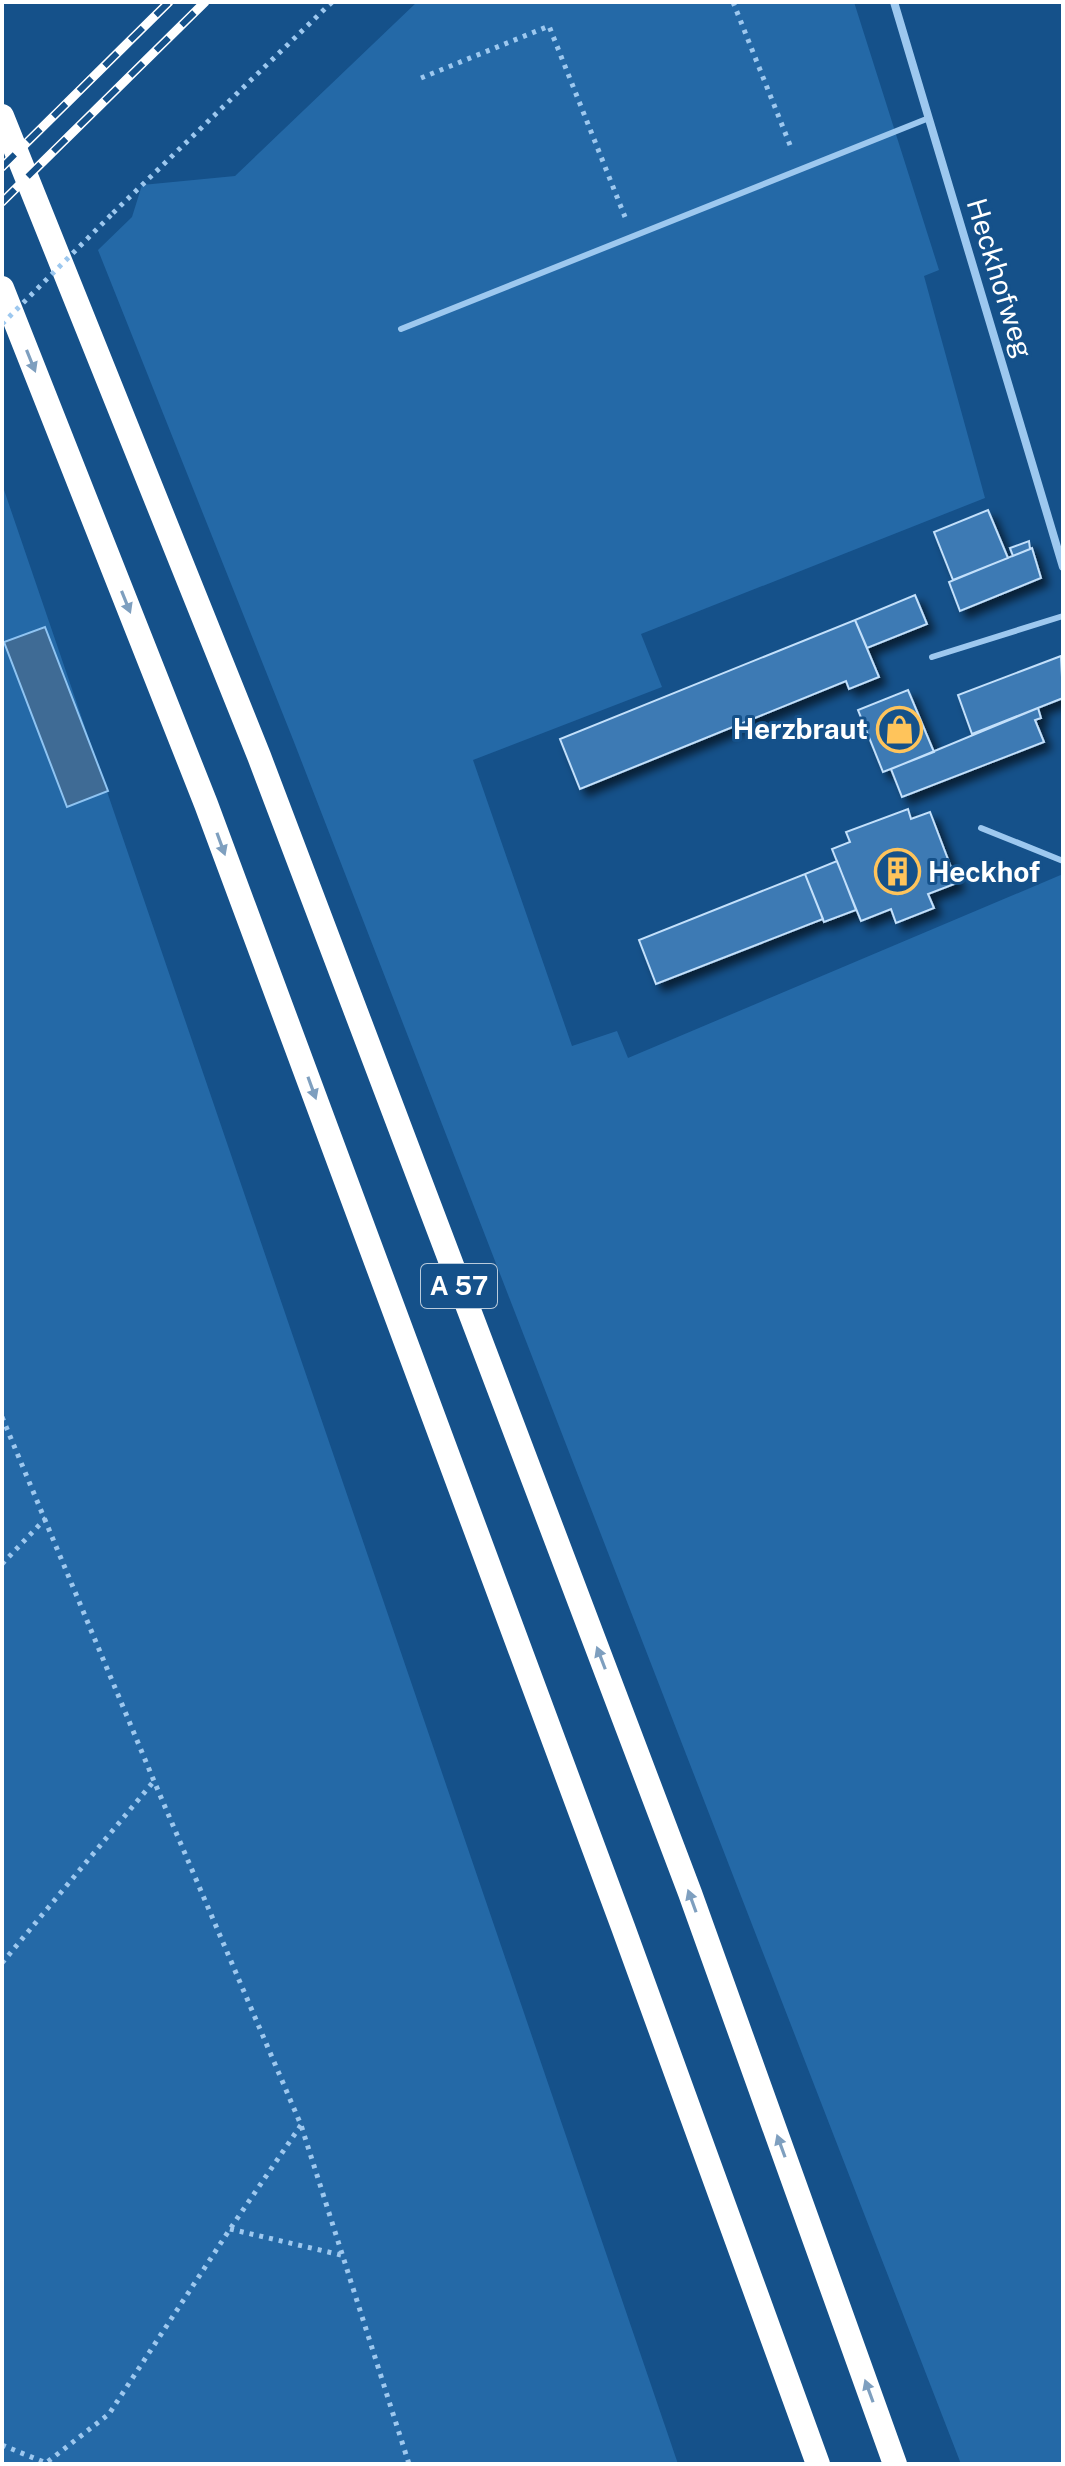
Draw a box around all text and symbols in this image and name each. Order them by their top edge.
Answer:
street label: Heckhofweg [961,194,1040,362]
one-way arrow [25,349,38,373]
one-way arrow [120,590,133,614]
shop icon: Herzbraut [875,705,923,753]
place label: Herzbraut [733,712,868,745]
one-way arrow [215,833,228,857]
building icon: Heckhof [873,848,921,896]
place label: Heckhof [928,855,1040,888]
one-way arrow [306,1076,319,1100]
road number: A 57 [421,1264,497,1308]
one-way arrow [594,1646,606,1670]
one-way arrow [686,1889,698,1913]
one-way arrow [774,2134,786,2158]
one-way arrow [862,2378,875,2402]

